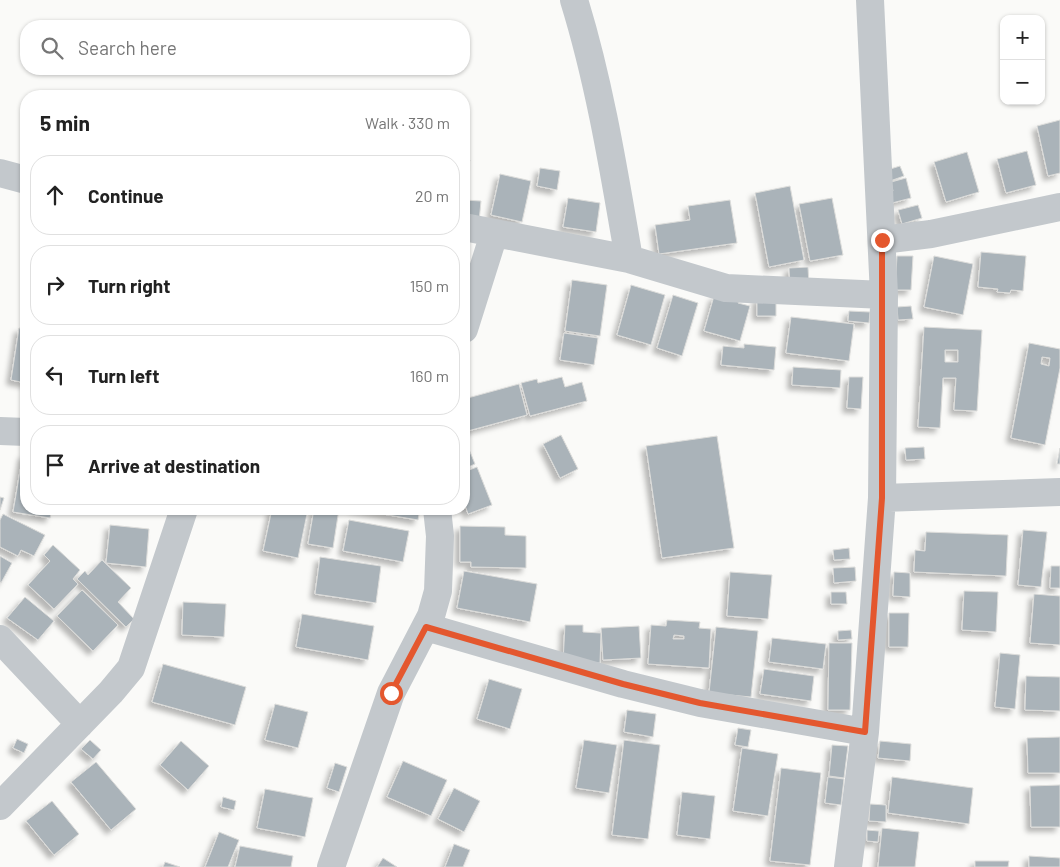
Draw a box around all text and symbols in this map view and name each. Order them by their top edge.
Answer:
map controls [1000,15,1045,105]
button: + [1000,15,1045,60]
search box [20,20,470,75]
icon: search [38,34,66,62]
text: Search here [78,36,177,59]
button: − [1000,60,1045,105]
text: 5 min [40,110,90,135]
text: Walk · 330 m [365,113,450,132]
icon: ahead [41,181,69,209]
text: Continue [88,184,164,207]
text: 20 m [415,186,449,205]
route end [871,229,894,252]
icon: right [41,271,69,299]
text: Turn right [88,274,170,297]
text: 150 m [410,276,449,295]
icon: left [41,361,69,389]
text: Turn left [88,364,159,387]
text: 160 m [410,366,449,385]
icon: arrive [41,451,69,479]
text: Arrive at destination [88,454,260,477]
route start [380,682,403,705]

